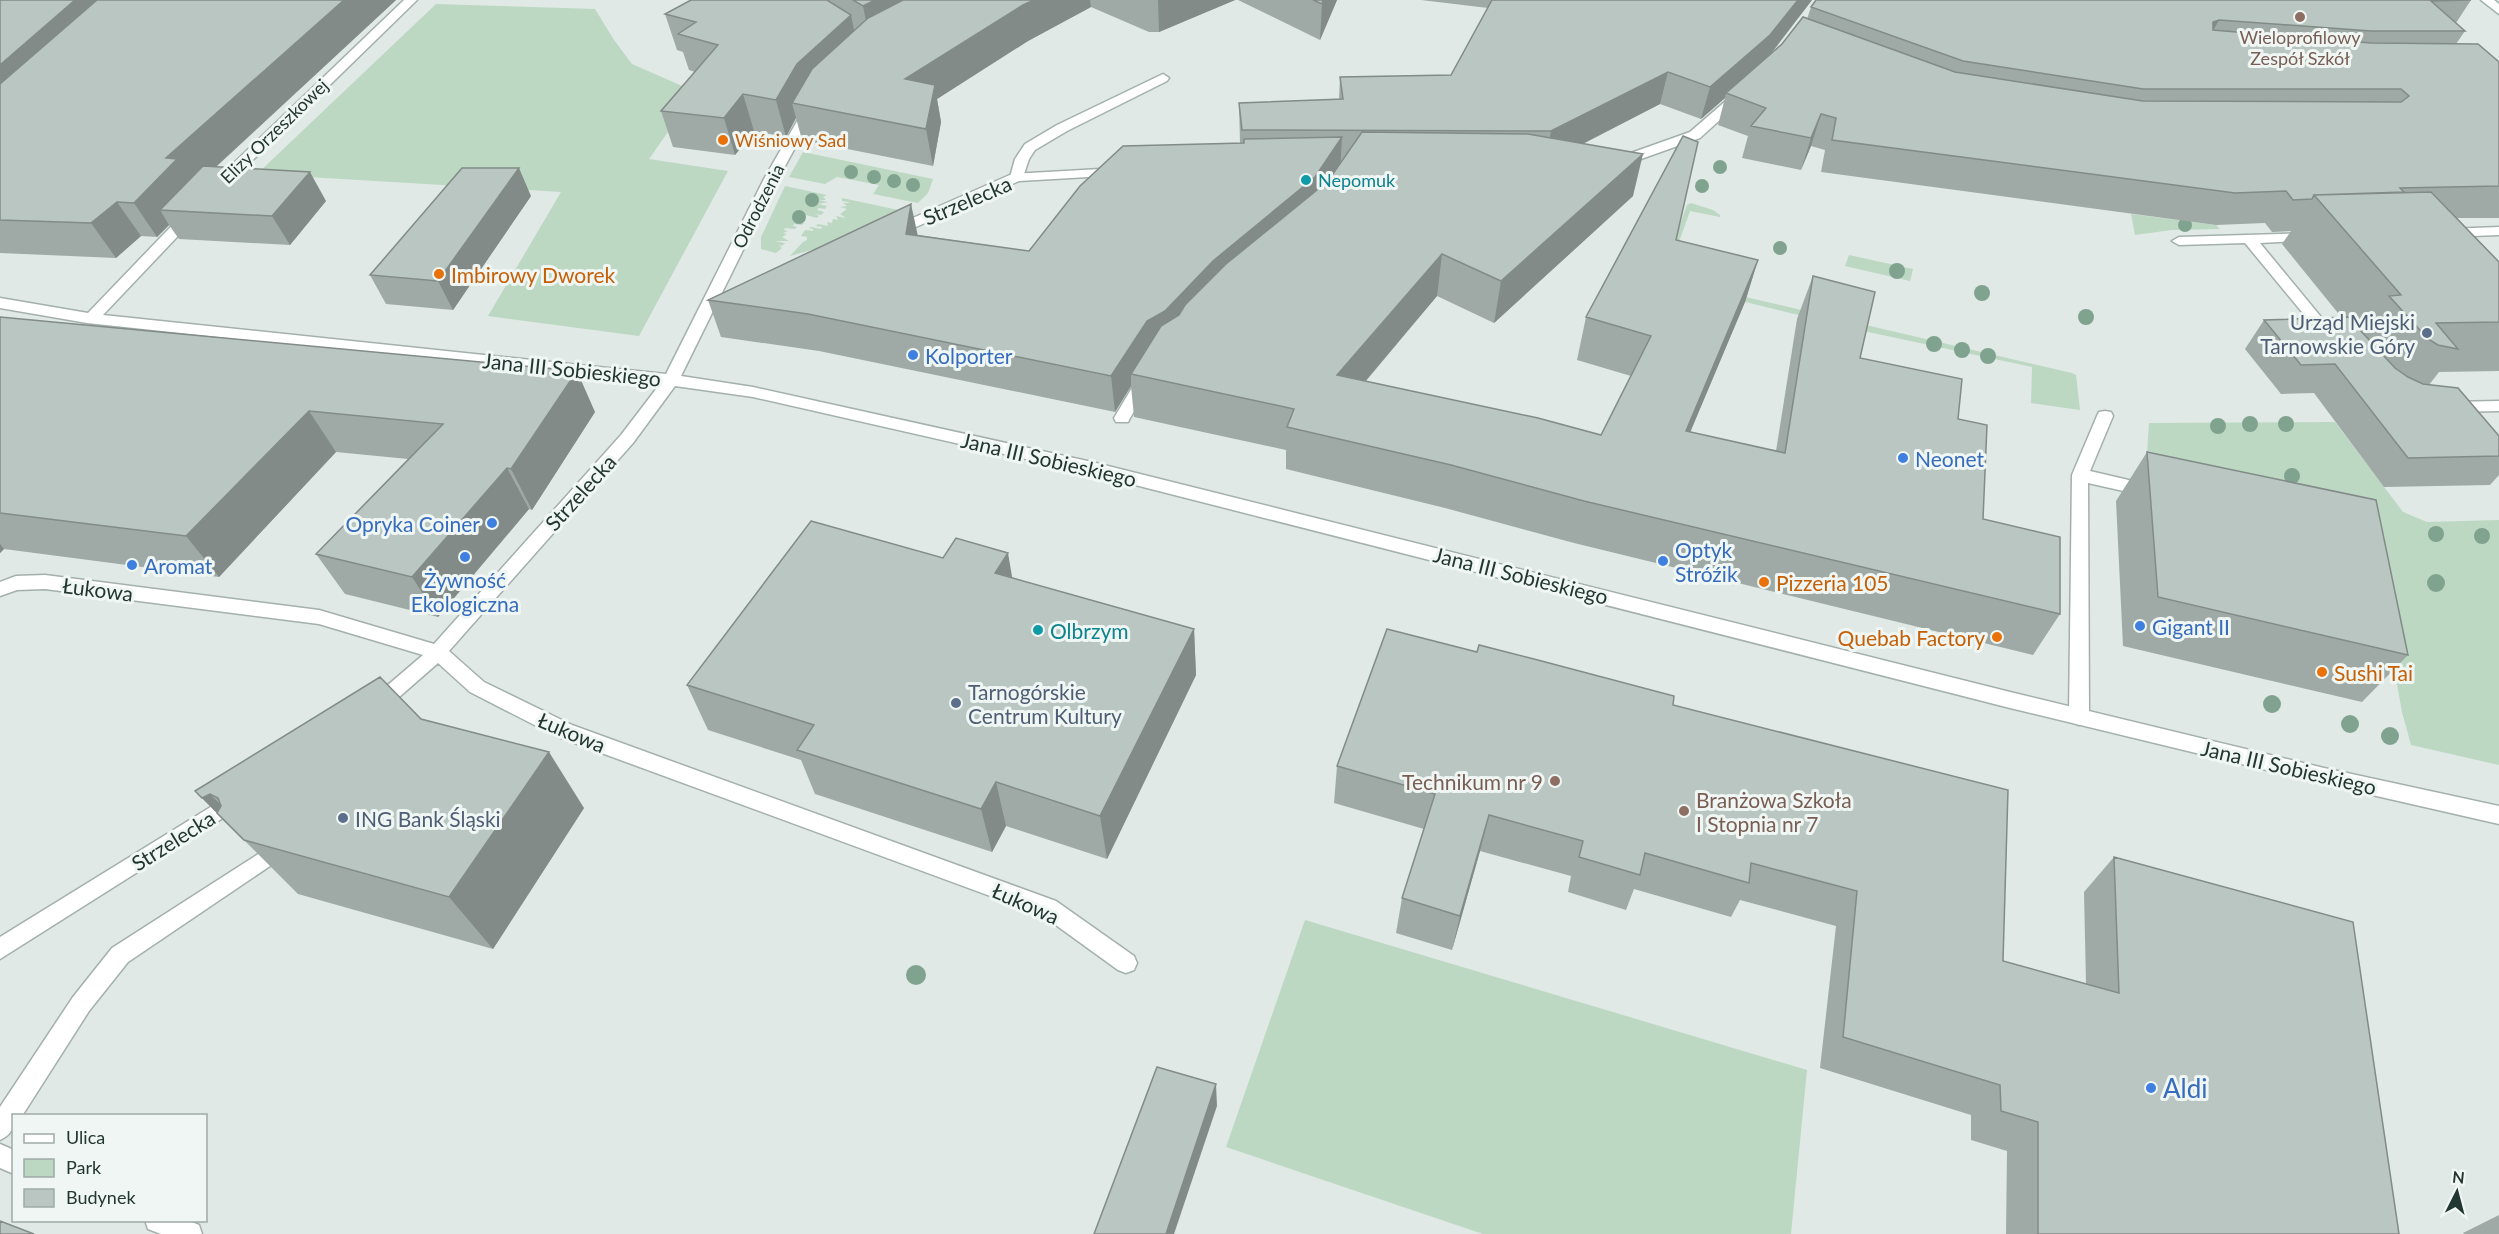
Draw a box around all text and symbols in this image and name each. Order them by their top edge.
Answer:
marker: Wieloprofilowy Zespół Szkół [2293,10,2307,24]
place label: Wieloprofilowy Zespół Szkół [2239,26,2361,69]
street label: Elizy Orzeszkowej [216,74,332,188]
place label: Wiśniowy Sad [735,129,846,151]
marker: Wiśniowy Sad [716,133,730,147]
street label: Odrodzenia [727,160,789,252]
place label: Nepomuk [1318,169,1396,191]
street label: Strzelecka [919,170,1015,230]
marker: Nepomuk [1299,173,1313,187]
place label: Imbirowy Dworek [451,262,615,287]
marker: Imbirowy Dworek [432,267,446,281]
place label: Urząd Miejski Tarnowskie Góry [2260,309,2415,358]
marker: Urząd Miejski Tarnowskie Góry [2420,326,2434,340]
place label: Kolporter [925,343,1013,368]
street label: Jana III Sobieskiego [482,347,662,391]
marker: Kolporter [906,348,920,362]
street label: Jana III Sobieskiego [959,427,1139,491]
place label: Neonet [1915,446,1984,471]
street label: Strzelecka [539,449,621,535]
marker: Neonet [1896,451,1910,465]
place label: Opryka Coiner [345,511,480,536]
marker: Opryka Coiner [485,516,499,530]
place label: Optyk Stróźik [1675,537,1738,586]
street label: Jana III Sobieskiego [1431,541,1611,609]
marker: Żywność Ekologiczna [458,550,472,564]
place label: Aromat [144,553,213,578]
marker: Optyk Stróźik [1656,554,1670,568]
marker: Aromat [125,558,139,572]
place label: Żywność Ekologiczna [411,567,519,616]
place label: Pizzeria 105 [1776,570,1889,595]
street label: Łukowa [61,572,135,606]
marker: Pizzeria 105 [1757,575,1771,589]
place label: Gigant II [2152,614,2230,639]
place label: Olbrzym [1050,618,1129,643]
marker: Gigant II [2133,619,2147,633]
marker: Olbrzym [1031,623,1045,637]
place label: Quebab Factory [1838,625,1985,650]
marker: Quebab Factory [1990,630,2004,644]
place label: Sushi Tai [2334,660,2413,685]
marker: Sushi Tai [2315,665,2329,679]
place label: Tarnogórskie Centrum Kultury [968,679,1122,728]
marker: Tarnogórskie Centrum Kultury [949,696,963,710]
street label: Łukowa [535,707,609,757]
street label: Jana III Sobieskiego [2199,735,2379,799]
place label: Technikum nr 9 [1402,769,1543,794]
marker: Technikum nr 9 [1548,774,1562,788]
place label: Branżowa Szkoła I Stopnia nr 7 [1696,787,1852,836]
marker: Branżowa Szkoła I Stopnia nr 7 [1677,804,1691,818]
street label: Strzelecka [127,805,219,875]
place label: ING Bank Śląski [355,806,501,831]
marker: ING Bank Śląski [336,811,350,825]
street label: Łukowa [989,877,1063,929]
place label: Aldi [2163,1072,2208,1104]
marker: Aldi [2144,1081,2158,1095]
legend [12,1114,207,1222]
text: Ulica [66,1126,105,1148]
text: Park [66,1156,102,1178]
north arrow [2427,1162,2487,1222]
text: N [2451,1166,2466,1187]
text: Budynek [66,1186,136,1208]

